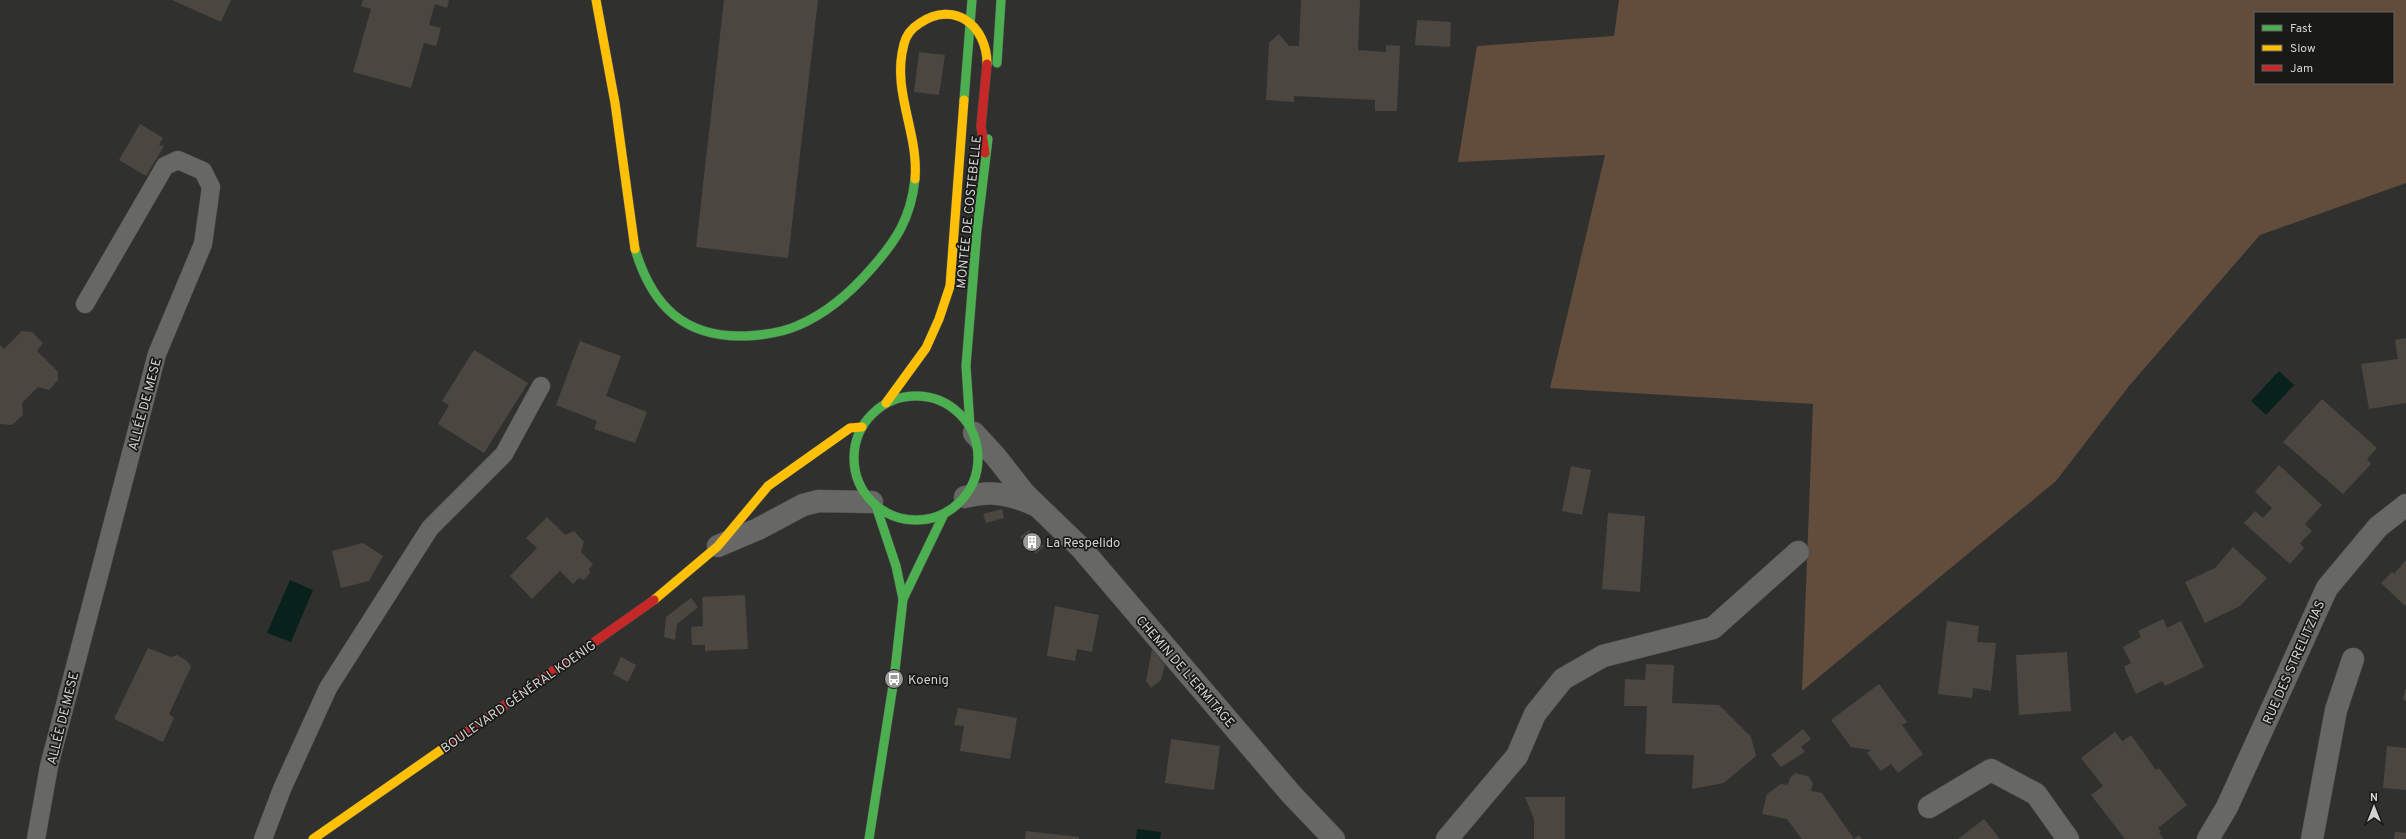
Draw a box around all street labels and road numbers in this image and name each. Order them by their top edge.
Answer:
street label: MONTÉE DE COSTEBELLE [952,135,986,289]
street label: ALLÉE DE MESE [124,356,166,452]
street label: RUE DES STRELITZIAS [2260,598,2329,727]
street label: CHEMIN DE L'ERMITAGE [1132,613,1237,731]
street label: BOULEVARD GÉNÉRAL KOENIG [437,636,600,757]
street label: ALLÉE DE MESE [43,670,83,766]

